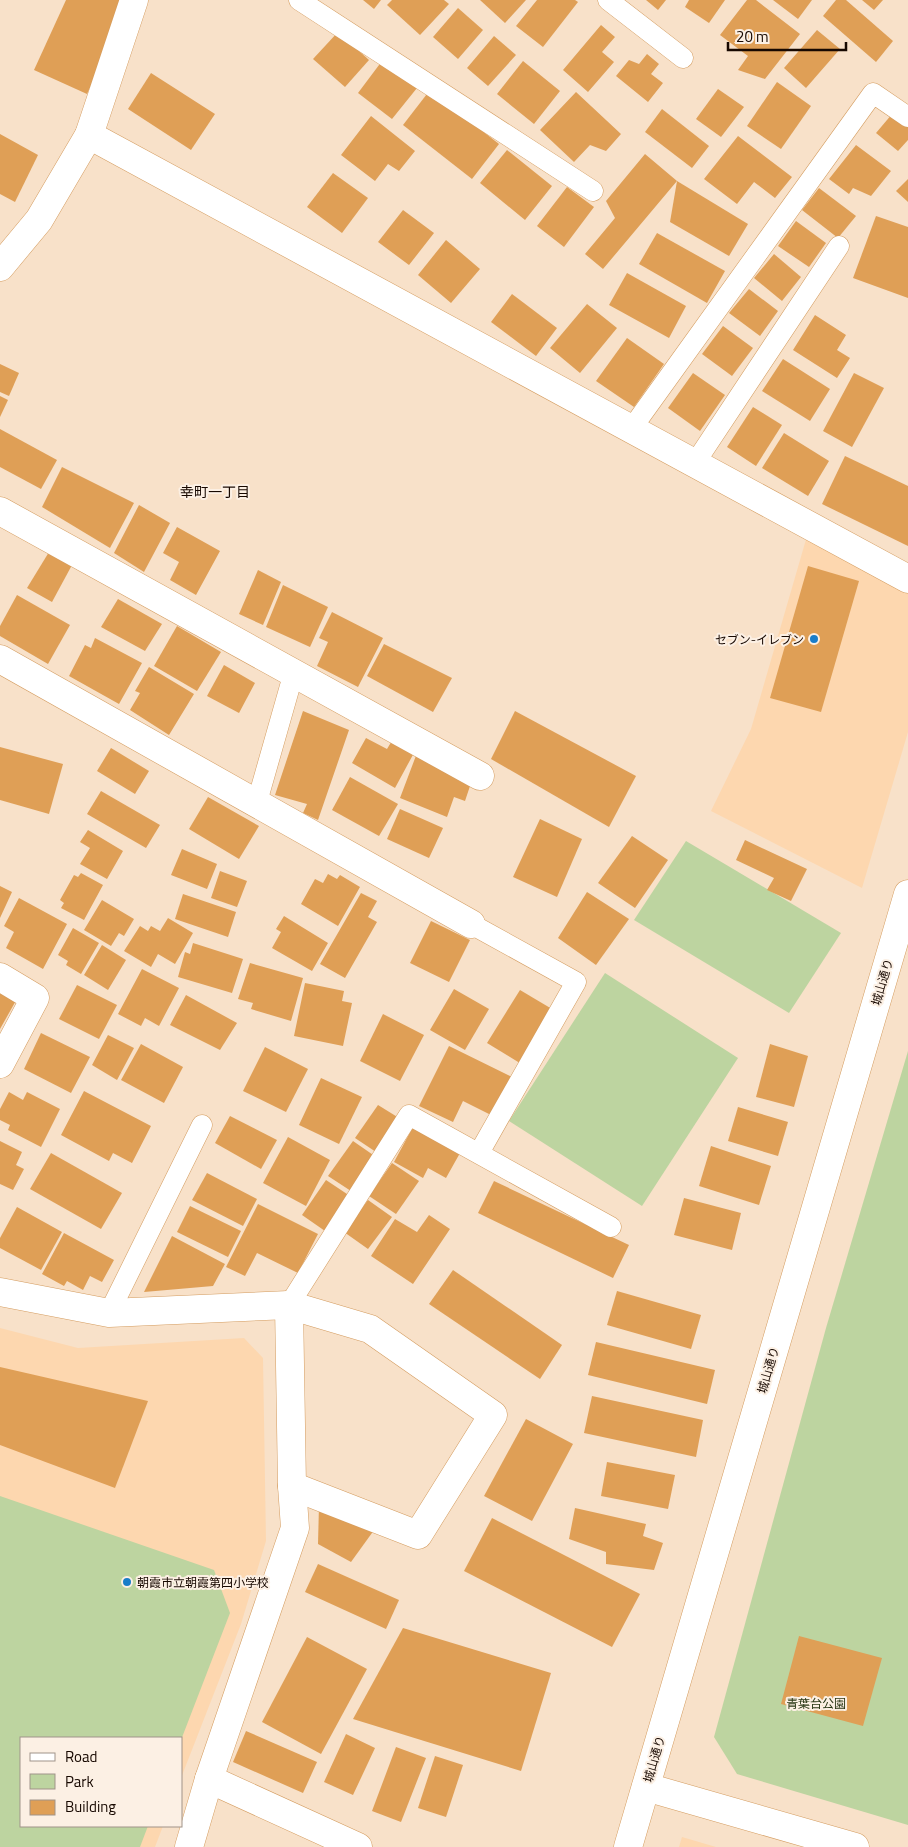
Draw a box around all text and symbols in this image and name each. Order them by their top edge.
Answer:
scale bar [728,20,846,52]
text: 20 m [736,25,769,48]
district label: 幸町一丁目 [180,481,250,502]
place label: セブン-イレブン [715,630,804,649]
marker: セブン-イレブン [808,633,820,645]
street label: 城山通り [866,956,898,1008]
street label: 城山通り [752,1344,784,1396]
place label: 朝霞市立朝霞第四小学校 [137,1573,269,1592]
marker: 朝霞市立朝霞第四小学校 [121,1576,133,1588]
park label: 青葉台公園 [786,1694,846,1713]
street label: 城山通り [638,1733,670,1785]
legend [20,1737,182,1827]
text: Road [65,1745,97,1768]
text: Park [65,1770,94,1793]
text: Building [65,1795,116,1818]

